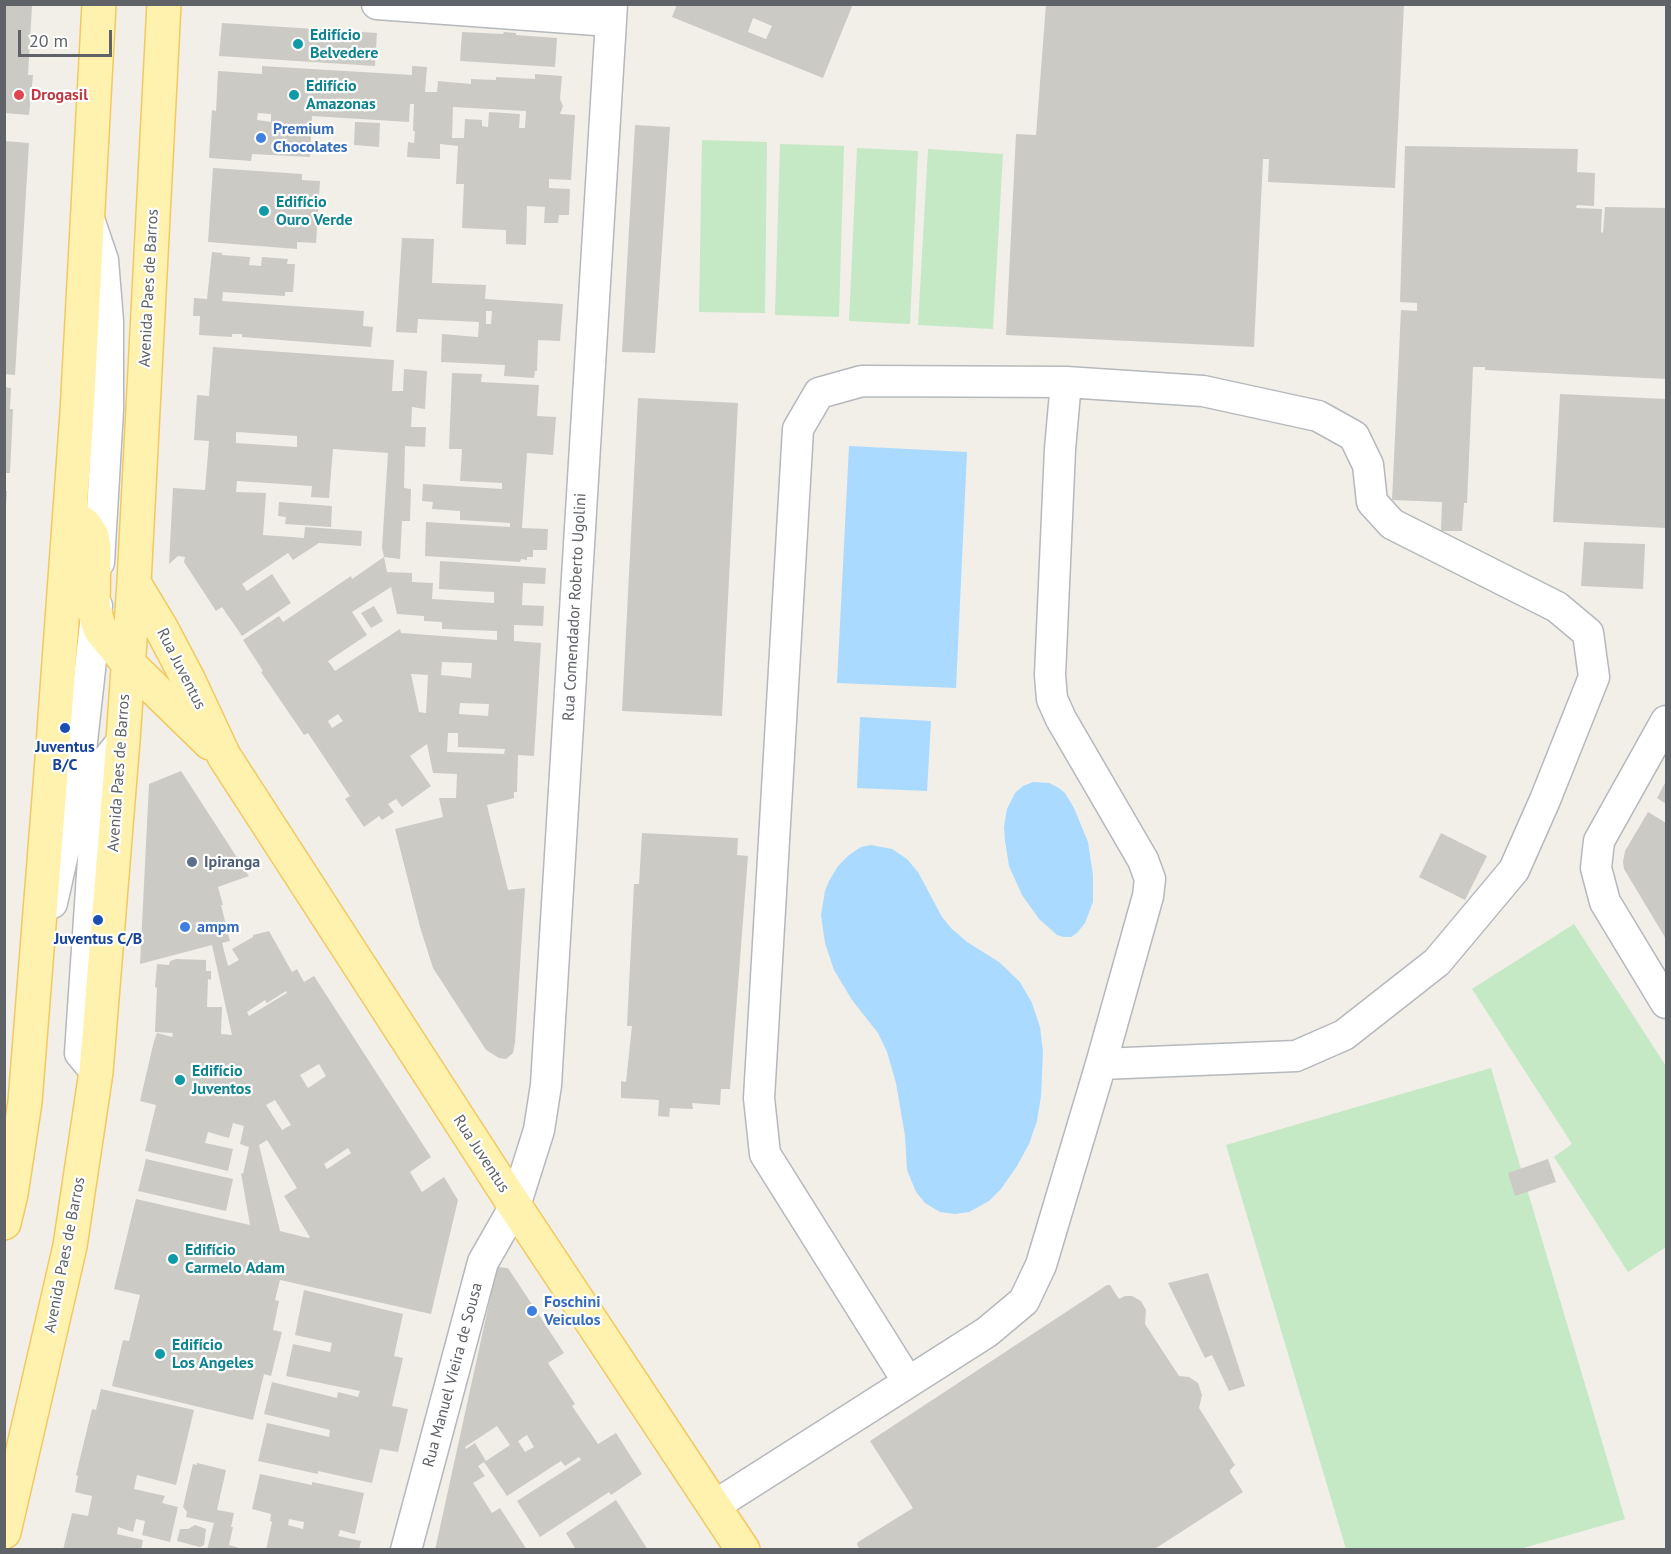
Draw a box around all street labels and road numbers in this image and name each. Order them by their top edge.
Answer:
street label: Avenida Paes de Barros [135,208,163,368]
street label: Rua Comendador Roberto Ugolini [559,492,591,722]
street label: Rua Juventus [152,625,210,713]
street label: Avenida Paes de Barros [104,693,134,853]
street label: Rua Juventus [449,1112,513,1196]
street label: Avenida Paes de Barros [40,1175,90,1335]
street label: Rua Manuel Vieira de Sousa [419,1281,487,1469]

